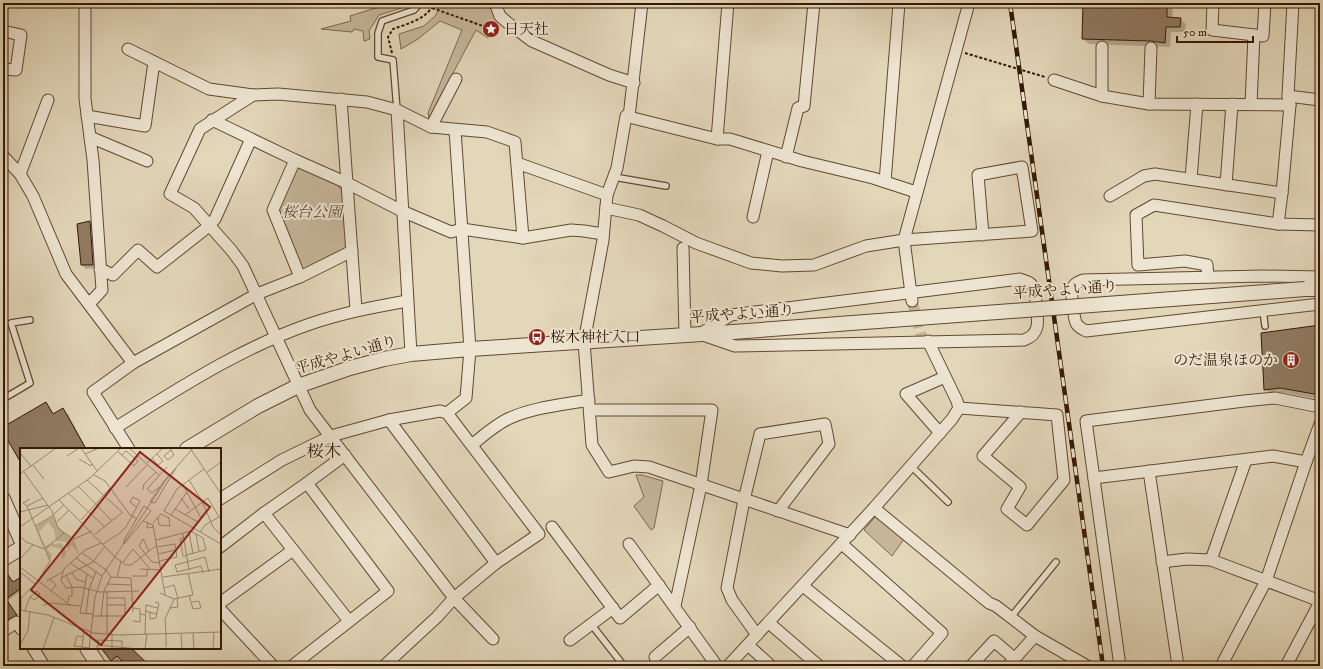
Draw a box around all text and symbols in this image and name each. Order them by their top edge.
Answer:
scale bar [1177,18,1253,44]
place icon: 日天社 [481,19,501,39]
place label: 日天社 [504,20,549,39]
text: 50 m [1183,25,1207,40]
park label: 桜台公園 [282,203,345,222]
street label: 平成やよい通り [1012,277,1118,303]
street label: 平成やよい通り [689,301,795,327]
bus stop icon: 桜木神社入口 [527,327,547,347]
place label: 桜木神社入口 [550,328,640,347]
street label: 平成やよい通り [293,331,399,379]
building icon: のだ温泉ほのか [1281,350,1301,370]
place label: のだ温泉ほのか [1173,351,1278,370]
district label: 桜木 [307,441,341,463]
inset map [20,448,221,649]

